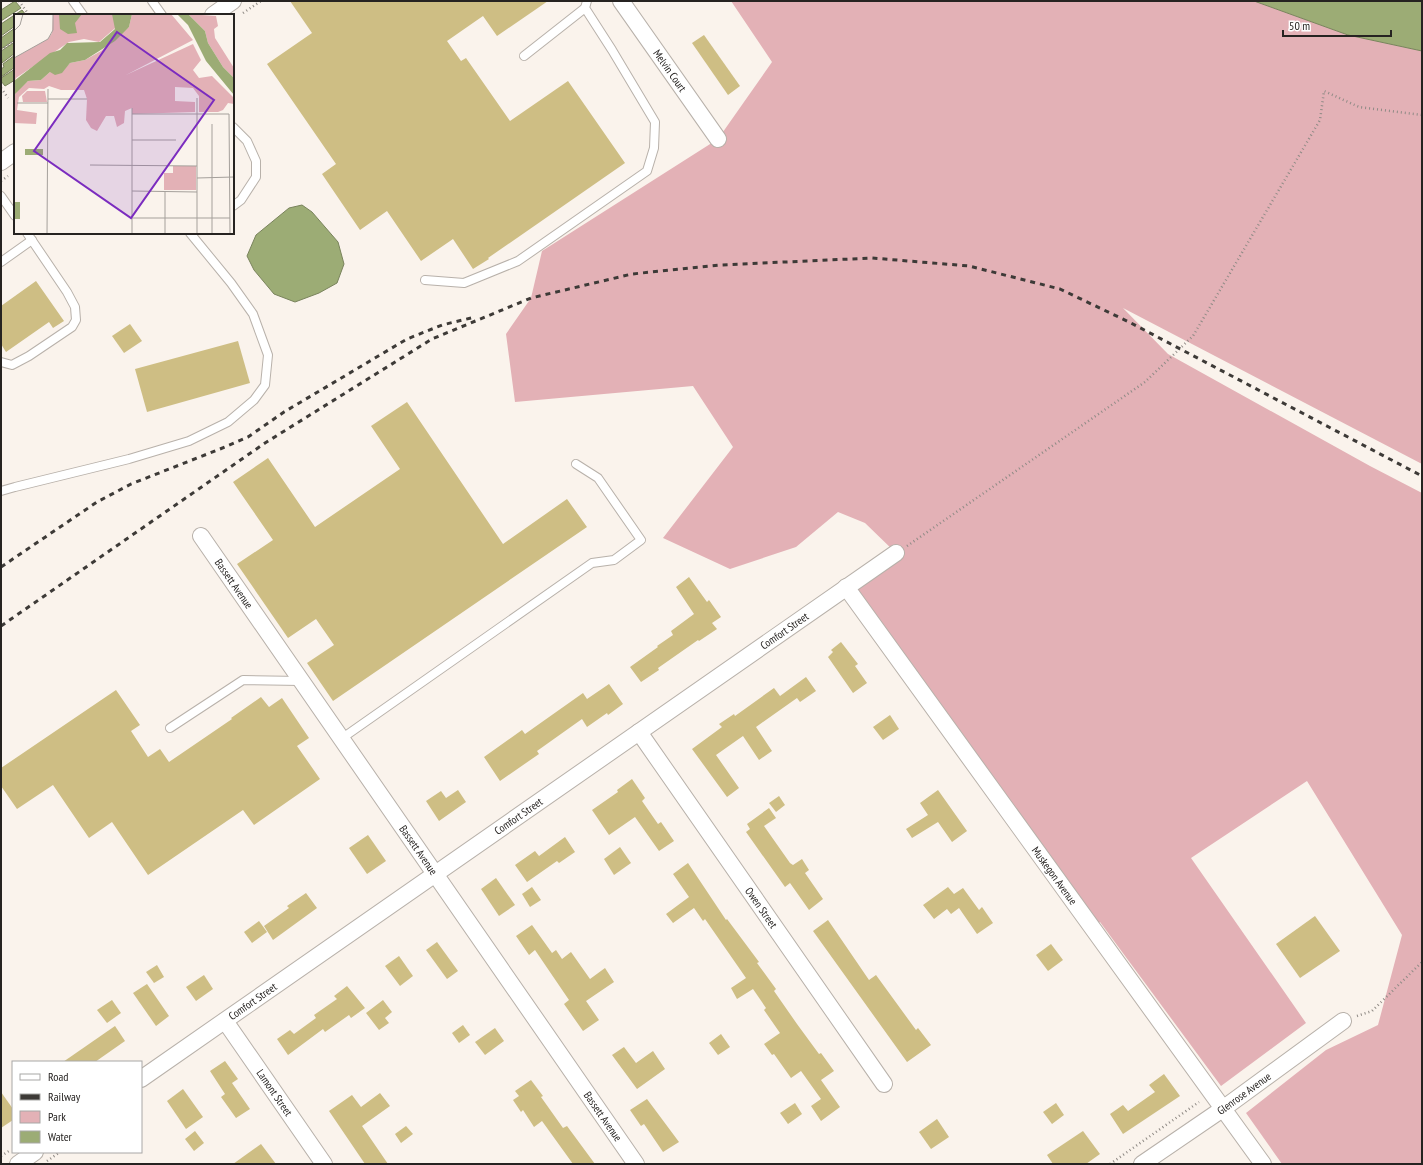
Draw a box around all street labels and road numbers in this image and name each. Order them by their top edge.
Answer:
street label: Melvin Court [650,47,690,94]
street label: Bassett Avenue [212,556,256,612]
street label: Comfort Street [757,609,811,652]
street label: Comfort Street [492,794,545,838]
street label: Bassett Avenue [396,822,441,878]
street label: Muskegon Avenue [1029,844,1081,908]
street label: Owen Street [742,884,780,931]
street label: Comfort Street [226,980,279,1023]
street label: Lamont Street [253,1066,296,1119]
street label: Glenrose Avenue [1214,1069,1274,1118]
street label: Bassett Avenue [581,1089,625,1144]

